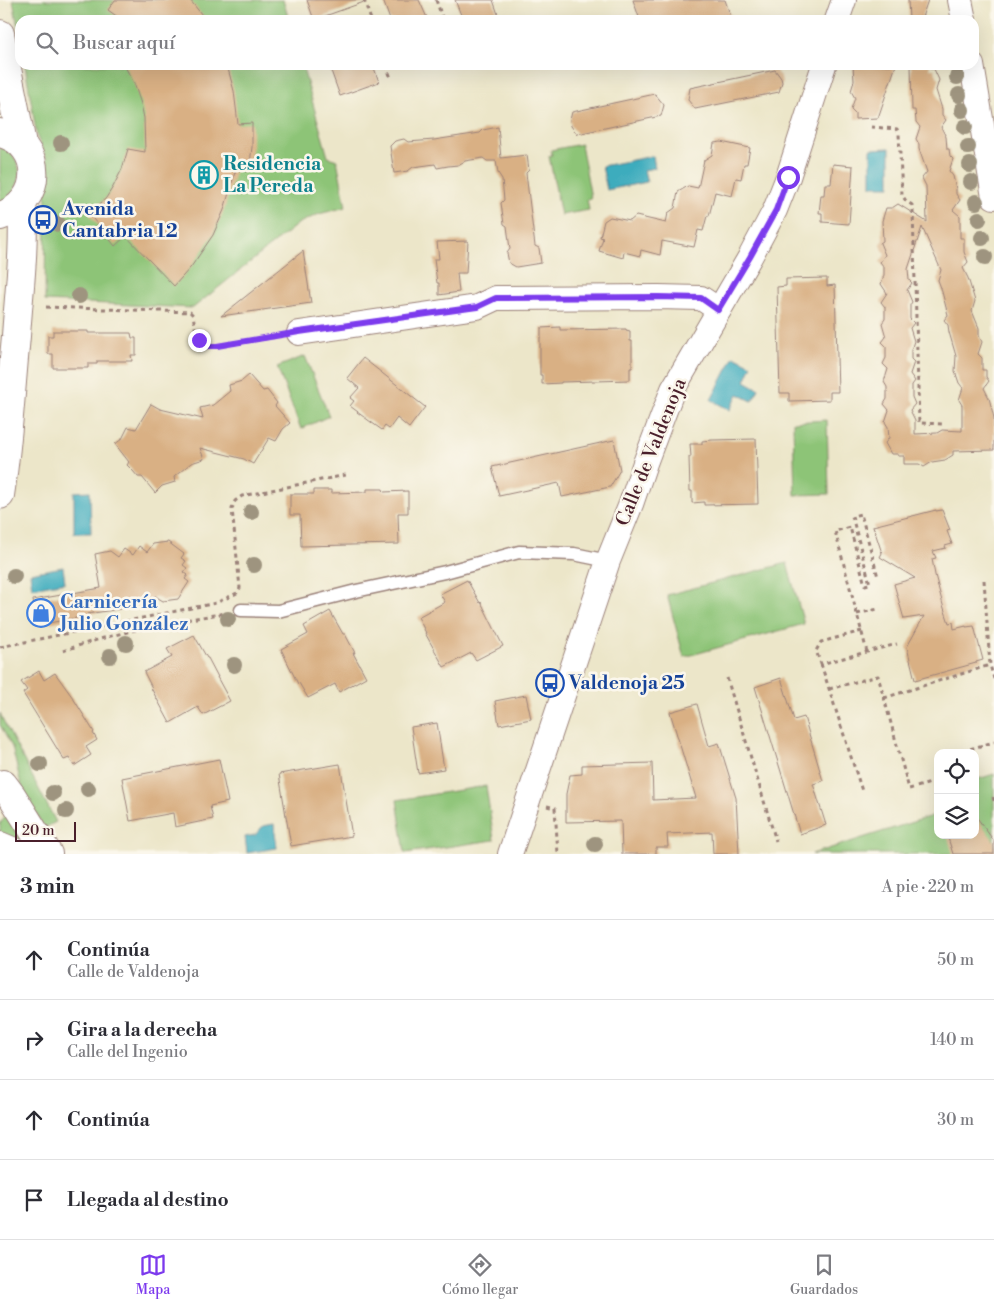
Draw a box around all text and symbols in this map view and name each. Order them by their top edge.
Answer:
search box [15,15,979,70]
icon: search [33,29,61,57]
text: Buscar aquí [73,31,175,55]
place label: Residencia La Pereda [223,152,322,198]
building icon: Residencia La Pereda [189,160,219,190]
route start [777,166,800,189]
place label: Avenida Cantabria 12 [61,197,178,243]
bus stop icon: Avenida Cantabria 12 [28,205,58,235]
route end [188,329,211,352]
street label: Calle de Valdenoja [610,374,692,529]
place label: Carnicería Julio González [57,590,188,636]
shop icon: Carnicería Julio González [26,598,56,628]
bus stop icon: Valdenoja 25 [535,668,565,698]
place label: Valdenoja 25 [568,671,685,695]
map controls [934,749,979,839]
button: locate [934,749,979,794]
button: layers [934,794,979,839]
scale bar [15,819,76,842]
text: 20 m [22,822,54,840]
text: 3 min [20,874,75,900]
text: A pie · 220 m [882,877,974,897]
text: Continúa [67,938,150,962]
icon: ahead [20,946,48,974]
text: 50 m [937,950,974,970]
text: Calle de Valdenoja [67,962,199,982]
text: Gira a la derecha [67,1018,217,1042]
icon: right [20,1026,48,1054]
text: 140 m [930,1030,974,1050]
text: Calle del Ingenio [67,1042,188,1062]
icon: ahead [20,1106,48,1134]
text: Continúa [67,1108,150,1132]
text: 30 m [937,1110,974,1130]
icon: arrive [20,1186,48,1214]
text: Llegada al destino [67,1188,229,1212]
tab: Mapa [136,1251,170,1299]
tab: Cómo llegar [442,1251,518,1299]
tab: Guardados [790,1251,858,1299]

